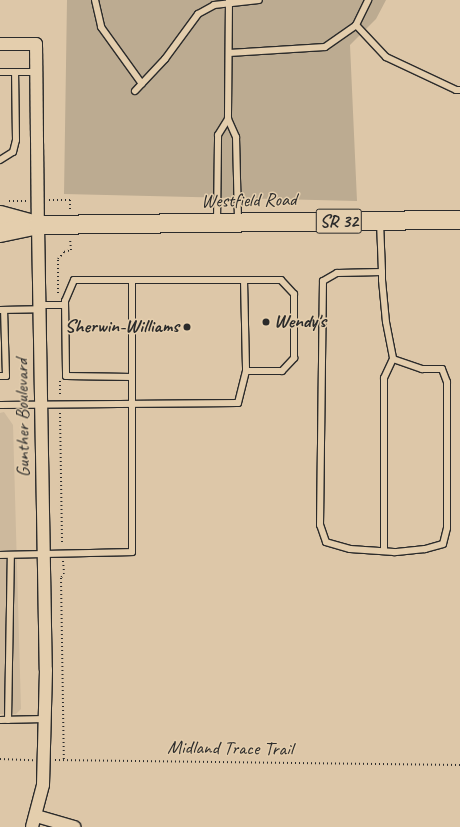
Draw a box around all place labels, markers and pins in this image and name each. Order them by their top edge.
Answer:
place label: Wendy's [274,311,326,333]
place label: Sherwin-Williams [65,316,179,338]
marker: Wendy's [261,317,271,327]
marker: Sherwin-Williams [182,322,192,332]

